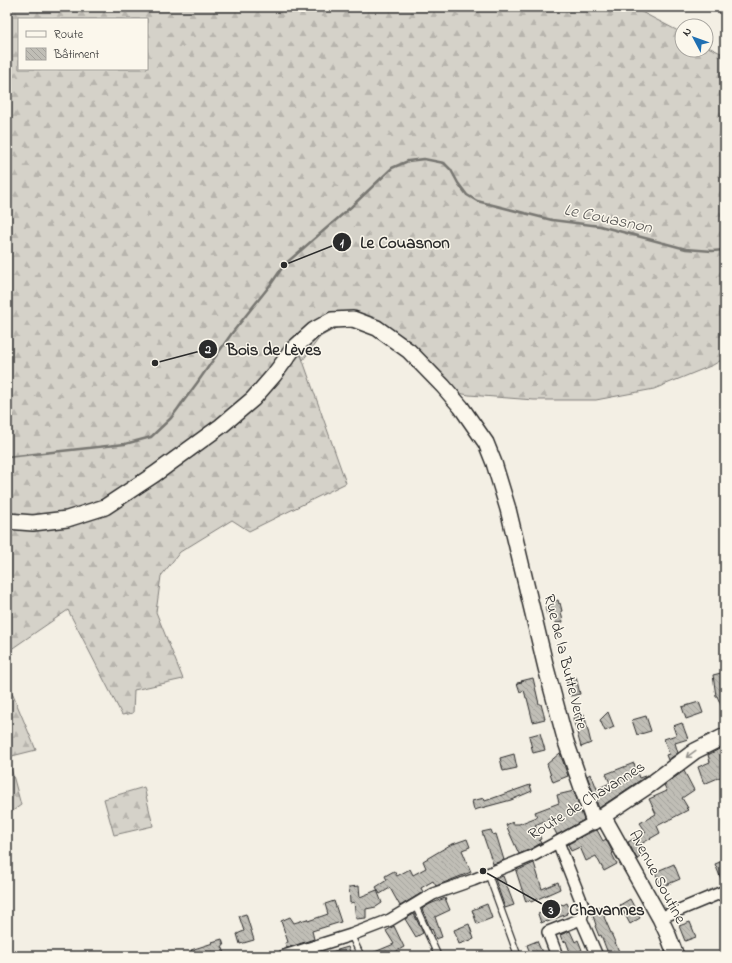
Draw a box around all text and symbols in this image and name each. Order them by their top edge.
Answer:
legend [18,18,148,70]
north arrow [674,18,714,58]
text: N [679,24,696,40]
text: Route [54,26,84,44]
text: Bâtiment [53,46,99,64]
water label: Le Couasnon [562,197,655,241]
callout: Le Couasnon [332,228,458,257]
text: Le Couasnon [360,231,450,256]
text: 1 [340,235,344,253]
callout: Bois de Lèves [198,334,329,363]
text: Bois de Lèves [226,338,322,363]
text: 2 [204,341,211,359]
street label: Rue de la Butte Verte [537,592,594,733]
one-way arrow [685,750,696,758]
street label: Route de Chavannes [524,755,650,847]
street label: Avenue Soutine [622,826,692,929]
callout: Chavannes [541,895,653,924]
text: Chavannes [569,898,645,923]
text: 3 [548,902,554,920]

